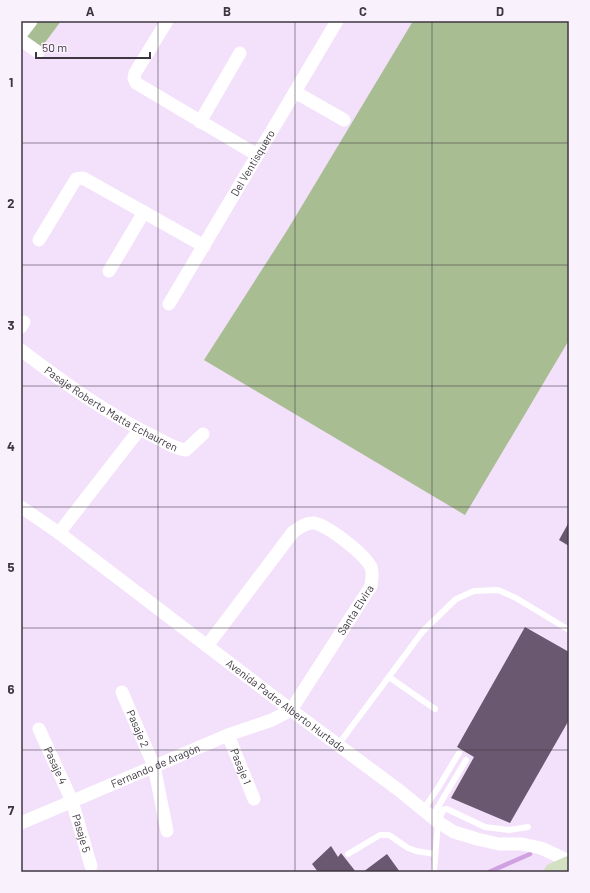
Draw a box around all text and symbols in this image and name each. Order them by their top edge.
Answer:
text: A [86,3,95,19]
text: B [223,3,231,19]
text: C [359,3,367,19]
text: D [496,3,504,19]
scale bar [36,34,150,60]
text: 50 m [42,40,67,54]
text: 1 [9,74,13,90]
street label: Del Ventisquero [228,127,277,198]
text: 2 [7,195,15,211]
text: 3 [7,317,15,333]
street label: Pasaje Roberto Matta Echaurren [42,363,180,454]
text: 4 [7,438,15,454]
text: 5 [7,559,15,575]
street label: Santa Elvira [334,582,376,637]
street label: Avenida Padre Alberto Hurtado [224,656,348,754]
text: 6 [8,681,15,697]
street label: Pasaje 2 [124,708,152,749]
street label: Fernando de Aragón [109,741,202,790]
street label: Pasaje 4 [42,744,70,786]
street label: Pasaje 1 [228,746,254,786]
text: 7 [8,802,15,818]
street label: Pasaje 5 [70,813,94,854]

